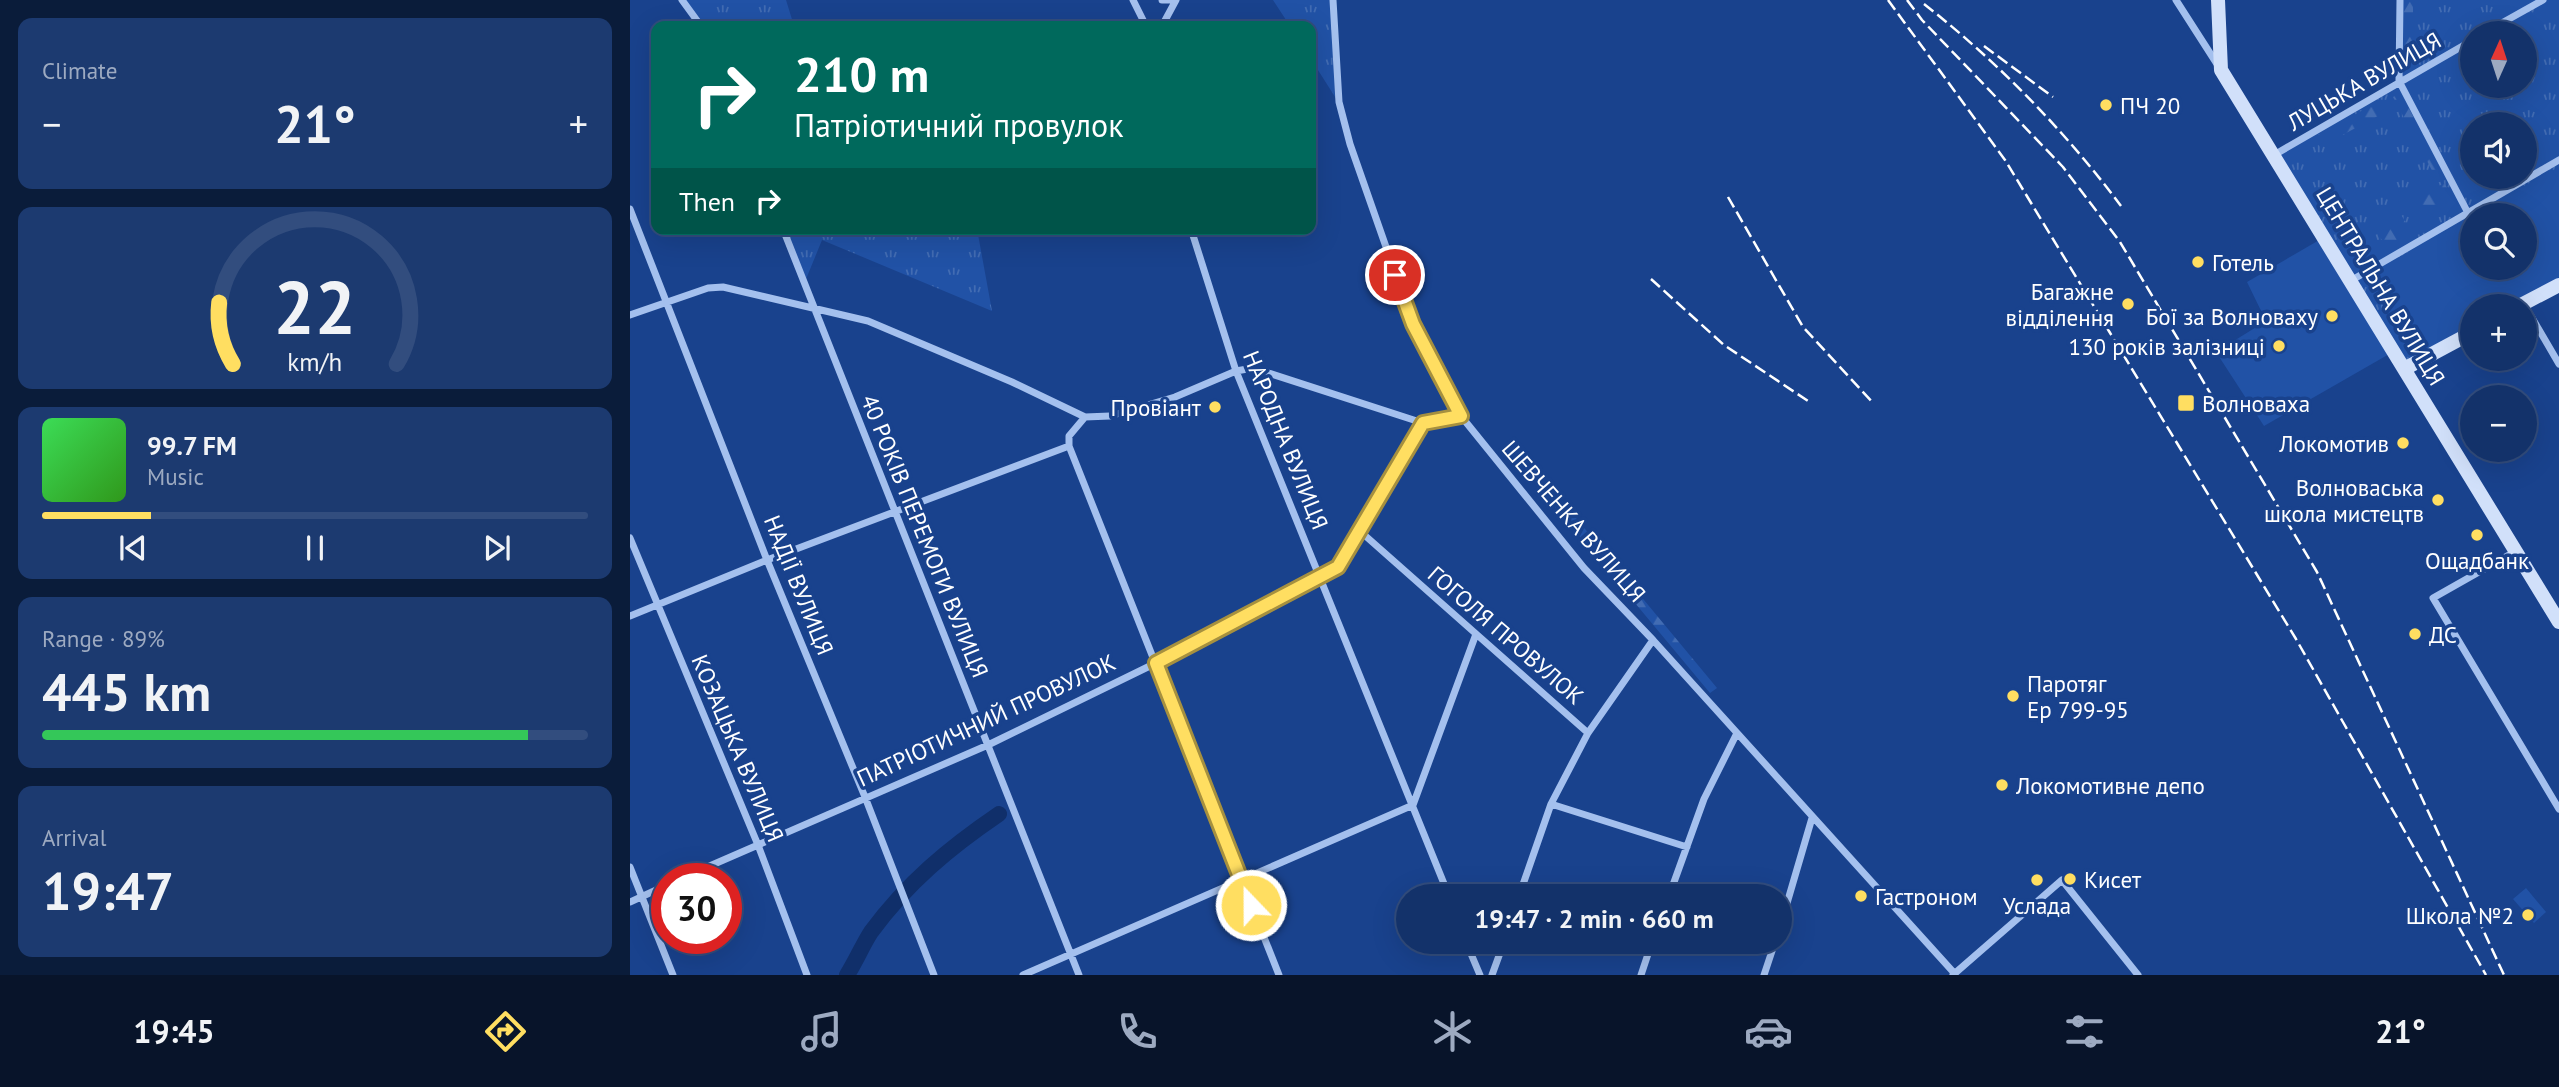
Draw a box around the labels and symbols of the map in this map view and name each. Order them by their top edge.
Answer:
north arrow [2460,21,2538,98]
street label: ЛУЦЬКА ВУЛИЦЯ [2281,25,2446,137]
place label: ПЧ 20 [2120,91,2180,120]
marker: ПЧ 20 [2098,97,2114,113]
street label: ЦЕНТРАЛЬНА ВУЛИЦЯ [2310,181,2452,391]
pin [1365,245,1425,305]
place label: Готель [2212,248,2274,277]
marker: Готель [2190,254,2206,270]
place label: Багажне відділення [2006,277,2114,332]
marker: Багажне відділення [2120,296,2136,312]
place label: Бої за Волноваху [2146,302,2318,331]
marker: Бої за Волноваху [2324,308,2340,324]
place label: 130 років залізниці [2069,332,2265,361]
marker: 130 років залізниці [2271,338,2287,354]
street label: НАРОДНА ВУЛИЦЯ [1237,346,1335,534]
place label: Волноваха [2202,389,2310,418]
street label: 40 РОКІВ ПЕРЕМОГИ ВУЛИЦЯ [855,390,995,682]
place label: Провіант [1110,393,1202,422]
marker: Волноваха [2176,393,2196,413]
marker: Провіант [1207,399,1223,415]
place label: Локомотив [2278,429,2389,458]
street label: ШЕВЧЕНКА ВУЛИЦЯ [1496,434,1652,608]
marker: Локомотив [2395,435,2411,451]
place label: Волноваська школа мистецтв [2264,473,2424,528]
marker: Волноваська школа мистецтв [2430,492,2446,508]
street label: НАДІЇ ВУЛИЦЯ [758,511,840,659]
marker: Ощадбанк [2469,527,2485,543]
place label: Ощадбанк [2425,546,2529,575]
street label: ГОГОЛЯ ПРОВУЛОК [1422,559,1590,711]
place label: ДС [2429,620,2457,649]
marker: ДС [2407,626,2423,642]
street label: ПАТРІОТИЧНИЙ ПРОВУЛОК [852,647,1120,793]
street label: КОЗАЦЬКА ВУЛИЦЯ [685,650,791,846]
place label: Паротяг Ер 799-95 [2027,669,2129,724]
marker: Паротяг Ер 799-95 [2005,688,2021,704]
place label: Локомотивне депо [2015,771,2205,800]
marker: Локомотивне депо [1994,777,2010,793]
speed limit sign: 30 [651,863,742,954]
place label: Кисет [2084,865,2142,894]
position arrow [1214,868,1288,942]
marker: Кисет [2062,871,2078,887]
marker: Услада [2029,872,2045,888]
place label: Гастроном [1875,882,1978,911]
marker: Гастроном [1853,888,1869,904]
place label: Услада [2003,891,2071,920]
place label: Школа №2 [2406,901,2514,930]
marker: Школа №2 [2520,907,2536,923]

